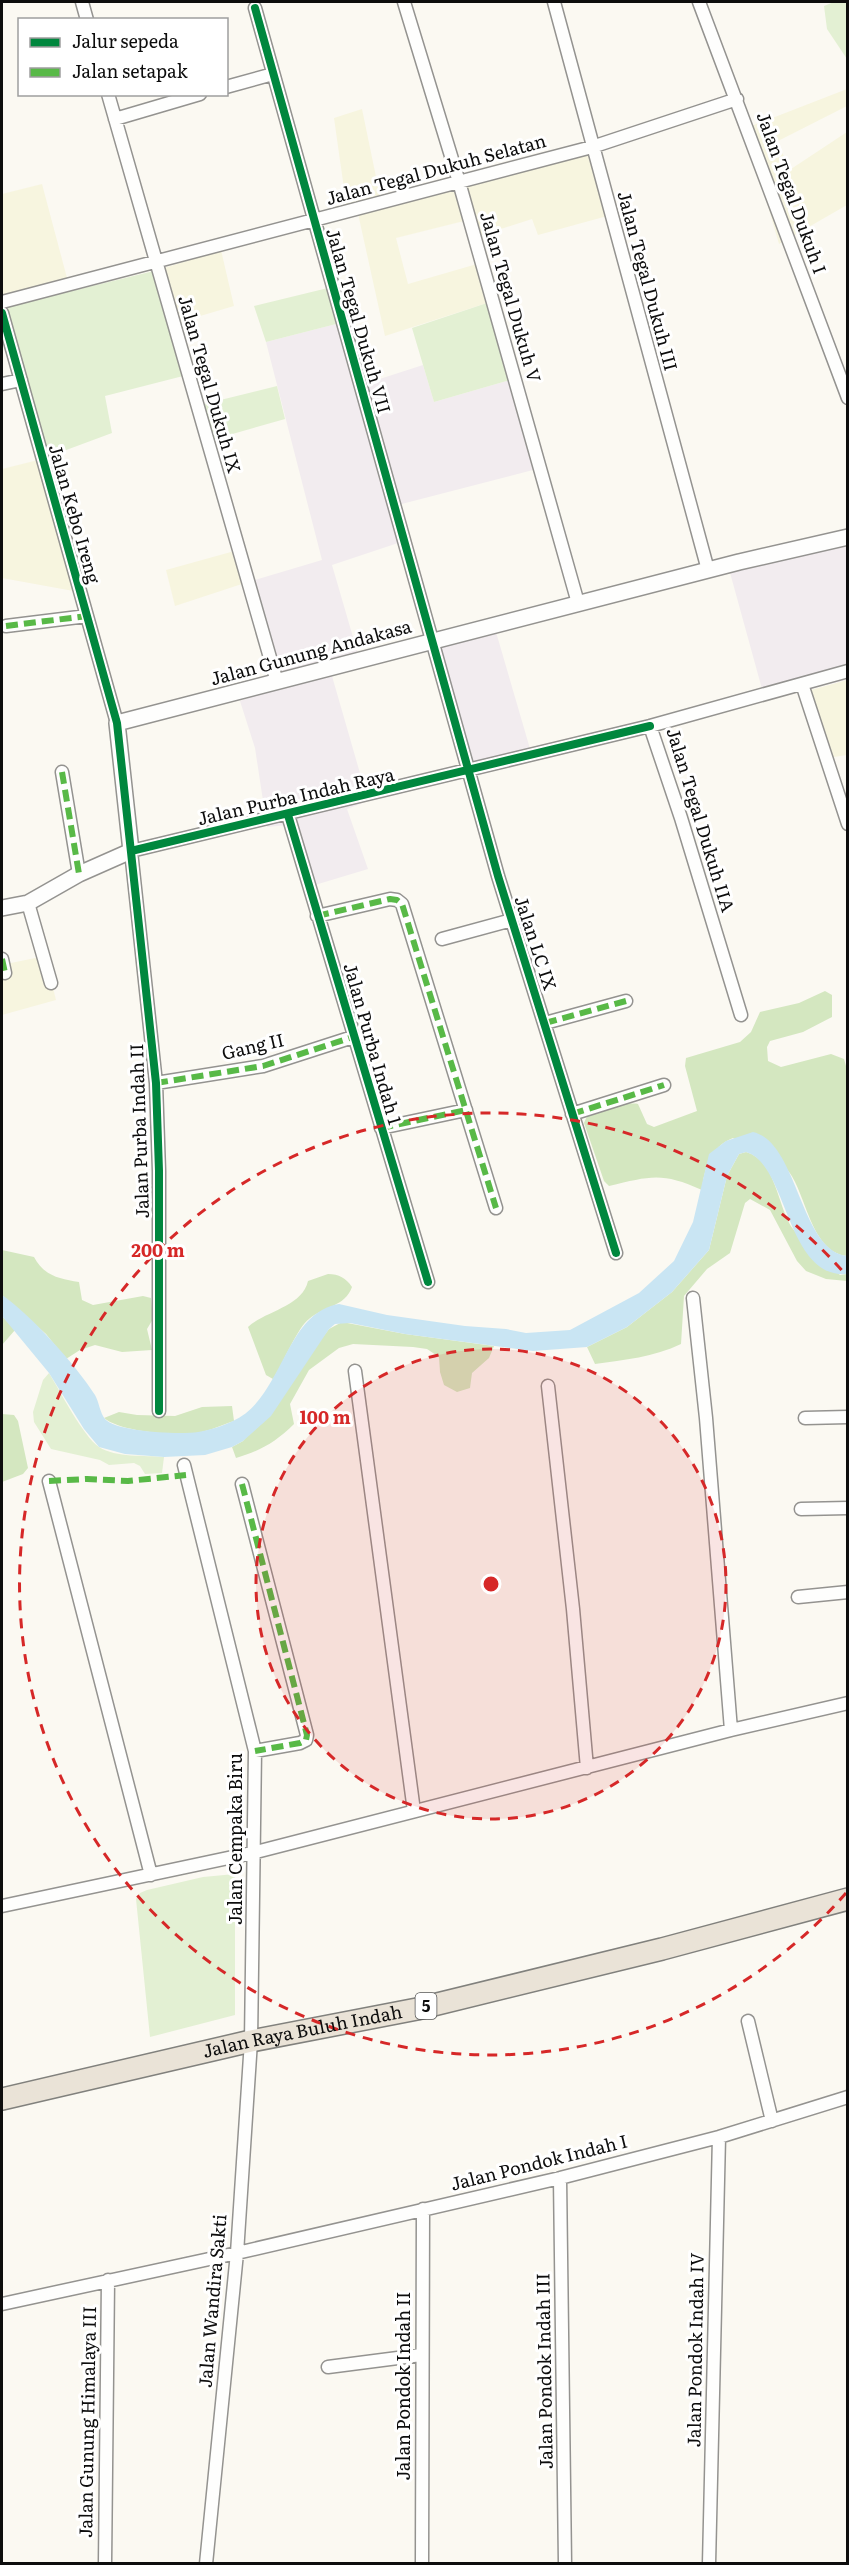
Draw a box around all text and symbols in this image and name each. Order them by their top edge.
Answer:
legend [18,18,228,96]
text: Jalur sepeda [72,27,179,54]
text: Jalan setapak [72,57,189,84]
street label: Jalan Tegal Dukuh I [750,108,834,277]
street label: Jalan Tegal Dukuh Selatan [322,126,549,211]
street label: Jalan Tegal Dukuh III [611,187,686,374]
street label: Jalan Tegal Dukuh V [474,208,549,385]
street label: Jalan Tegal Dukuh VII [320,225,399,416]
street label: Jalan Tegal Dukuh IX [172,292,249,476]
street label: Jalan Kebo Ireng [43,441,109,587]
street label: Jalan Gunung Andakasa [207,612,414,691]
street label: Jalan Tegal Dukuh IIA [661,724,742,915]
street label: Jalan Purba Indah Raya [195,760,397,831]
street label: Jalan LC IX [509,892,564,993]
street label: Jalan Purba Indah 1 [337,959,409,1128]
street label: Gang II [219,1025,287,1066]
street label: Jalan Purba Indah II [122,1043,155,1219]
text: 200 m [131,1236,185,1263]
text: 100 m [299,1403,351,1430]
centre of rings [481,1574,501,1594]
street label: Jalan Cempaka Biru [221,1753,248,1925]
road number: 5 [416,1993,436,2019]
street label: Jalan Raya Buluh Indah [200,1997,404,2064]
street label: Jalan Pondok Indah I [447,2126,630,2197]
street label: Jalan Wandira Sakti [190,2213,233,2389]
street label: Jalan Pondok Indah IV [679,2252,710,2448]
street label: Jalan Pondok Indah III [528,2273,559,2469]
street label: Jalan Pondok Indah II [389,2292,416,2480]
street label: Jalan Gunung Himalaya III [71,2306,102,2538]

